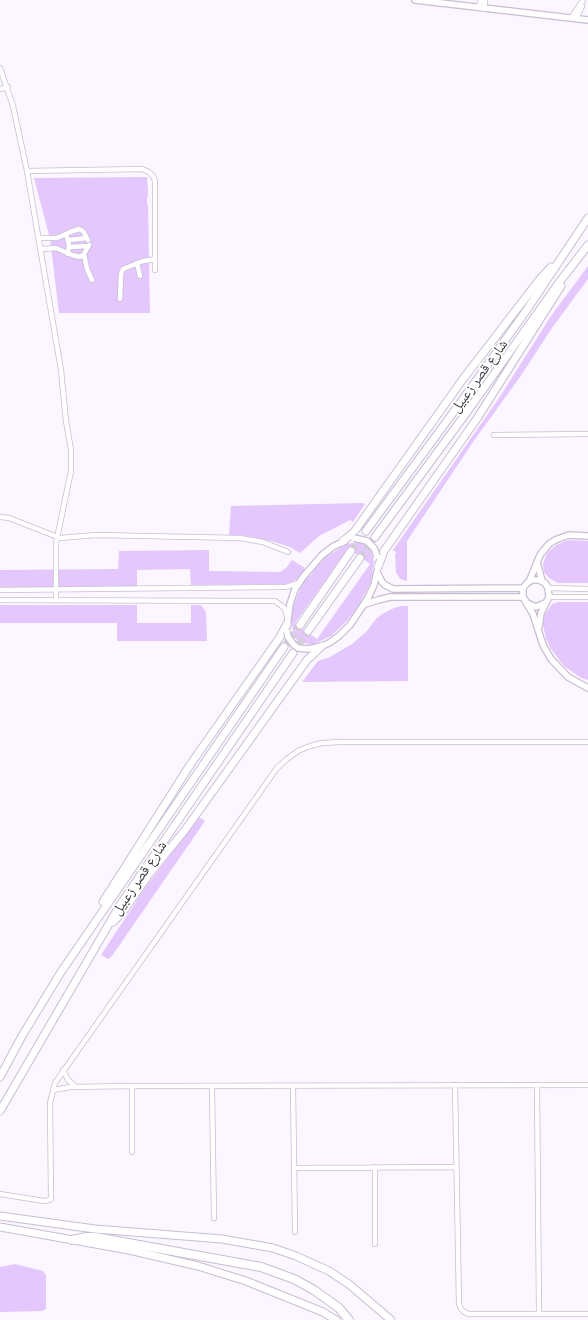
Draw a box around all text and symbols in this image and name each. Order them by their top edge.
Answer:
street label: شارع قصر زعبيل [447,336,511,416]
street label: شارع قصر زعبيل [108,838,170,918]

